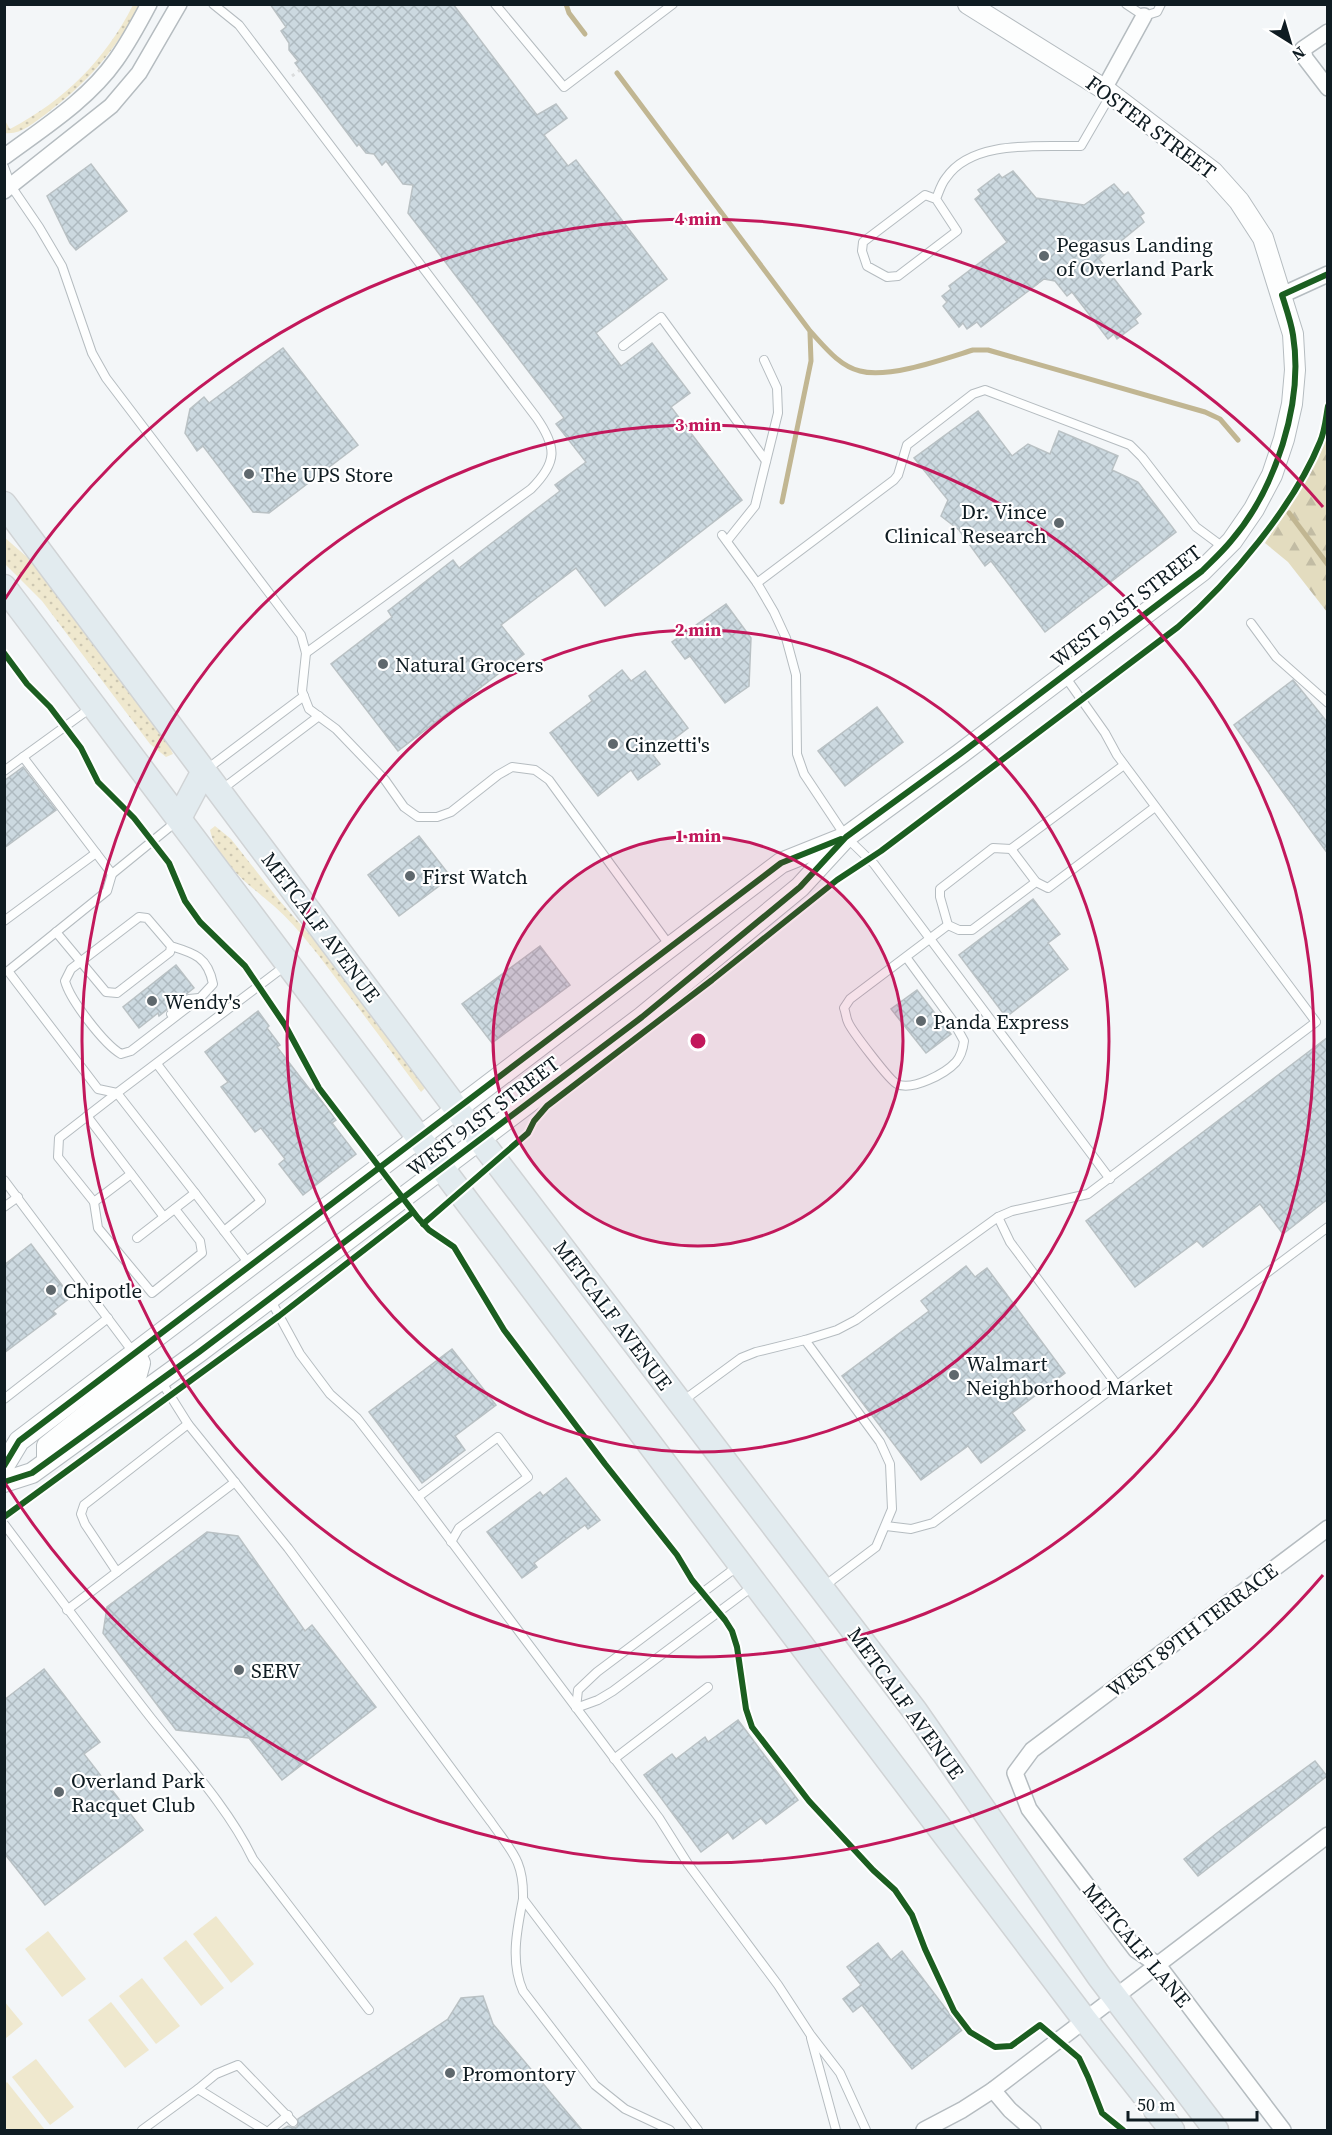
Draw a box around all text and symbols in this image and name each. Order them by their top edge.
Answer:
north arrow [1260,12,1320,72]
text: N [1287,42,1310,66]
street label: FOSTER STREET [1080,68,1222,186]
text: 4 min [675,206,721,231]
place label: Pegasus Landing of Overland Park [1056,230,1214,283]
marker: Pegasus Landing of Overland Park [1037,249,1051,263]
text: 3 min [675,412,721,437]
place label: The UPS Store [261,460,393,489]
marker: The UPS Store [242,467,256,481]
place label: Dr. Vince Clinical Research [884,497,1047,550]
marker: Dr. Vince Clinical Research [1052,516,1066,530]
street label: WEST 91ST STREET [1044,538,1208,674]
text: 2 min [675,617,721,642]
place label: Natural Grocers [395,650,544,679]
marker: Natural Grocers [376,657,390,671]
place label: Cinzetti's [625,730,710,759]
marker: Cinzetti's [606,737,620,751]
text: 1 min [675,823,721,848]
street label: METCALF AVENUE [255,846,387,1008]
place label: First Watch [422,862,528,891]
marker: First Watch [403,869,417,883]
place label: Wendy's [164,987,241,1016]
marker: Wendy's [145,994,159,1008]
place label: Panda Express [933,1007,1069,1036]
marker: Panda Express [914,1014,928,1028]
centre of rings [688,1031,708,1051]
street label: WEST 91ST STREET [401,1049,566,1183]
street label: METCALF AVENUE [547,1234,679,1396]
place label: Chipotle [63,1276,142,1305]
marker: Chipotle [44,1283,58,1297]
place label: Walmart Neighborhood Market [966,1349,1173,1402]
marker: Walmart Neighborhood Market [947,1368,961,1382]
street label: WEST 89TH TERRACE [1101,1556,1283,1704]
street label: METCALF AVENUE [841,1621,971,1785]
place label: SERV [251,1656,301,1685]
marker: SERV [232,1663,246,1677]
place label: Overland Park Racquet Club [71,1766,205,1819]
marker: Overland Park Racquet Club [52,1785,66,1799]
street label: METCALF LANE [1076,1877,1198,2013]
place label: Promontory [462,2059,576,2088]
marker: Promontory [443,2066,457,2080]
scale bar [1128,2084,1257,2122]
text: 50 m [1137,2092,1175,2117]

